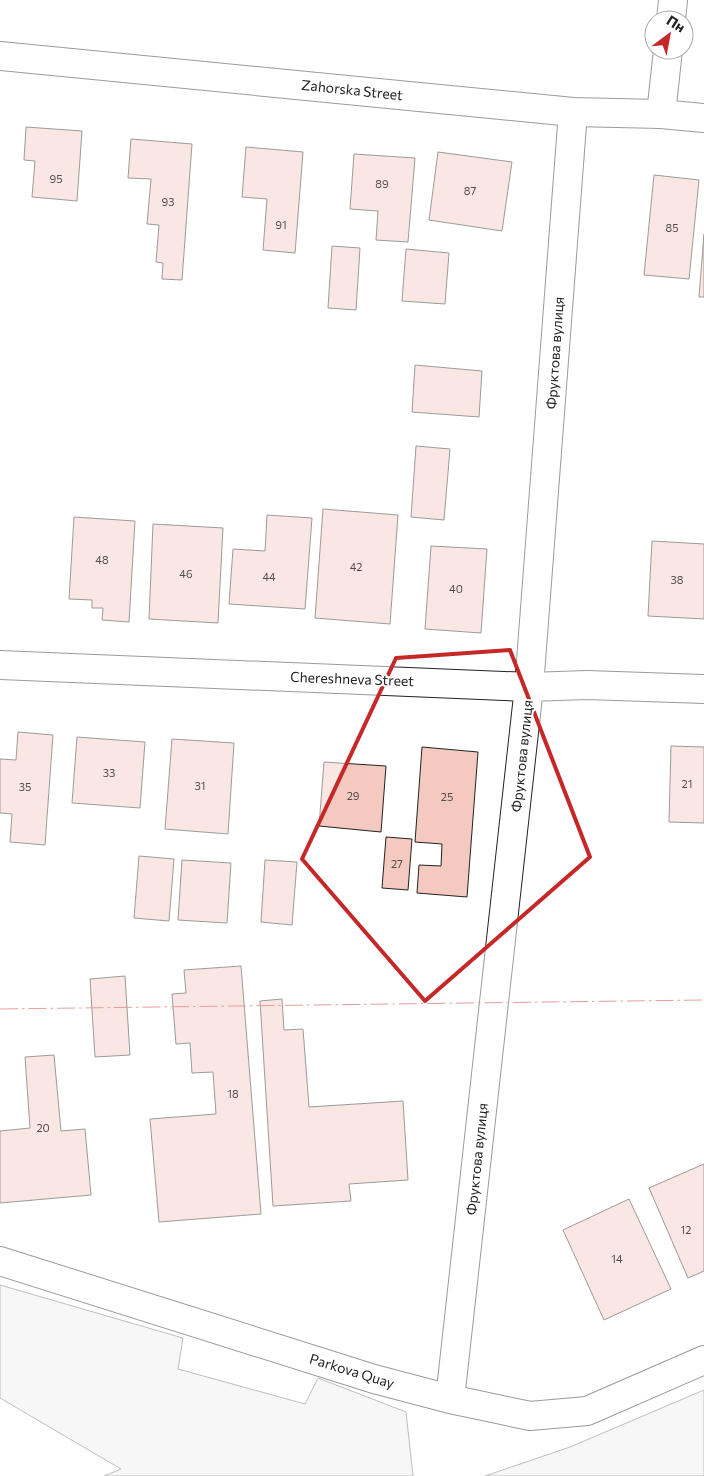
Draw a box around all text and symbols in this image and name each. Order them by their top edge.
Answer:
north arrow [644,10,694,60]
text: Пн [664,11,689,36]
street label: Zahorska Street [300,76,404,103]
house number: 95 [50,172,63,185]
house number: 89 [375,177,389,190]
house number: 87 [464,184,476,197]
house number: 93 [162,195,174,208]
house number: 91 [275,218,287,231]
house number: 85 [666,221,679,234]
street label: Фруктова вулиця [542,296,567,410]
house number: 48 [95,553,109,566]
house number: 42 [350,560,362,573]
house number: 46 [179,567,193,580]
house number: 44 [262,570,276,583]
house number: 38 [671,573,684,586]
house number: 40 [449,582,463,595]
street label: Chereshneva Street [290,668,415,689]
street label: Фруктова вулиця [507,699,536,813]
house number: 33 [103,766,115,779]
house number: 21 [682,777,692,790]
house number: 31 [195,779,205,792]
house number: 35 [19,780,31,793]
house number: 29 [347,789,360,802]
house number: 25 [441,790,453,803]
house number: 27 [391,857,403,870]
house number: 18 [227,1087,239,1100]
street label: Фруктова вулиця [462,1102,491,1216]
house number: 20 [36,1121,50,1134]
house number: 12 [681,1223,691,1236]
house number: 14 [611,1252,623,1265]
street label: Parkova Quay [308,1350,397,1391]

